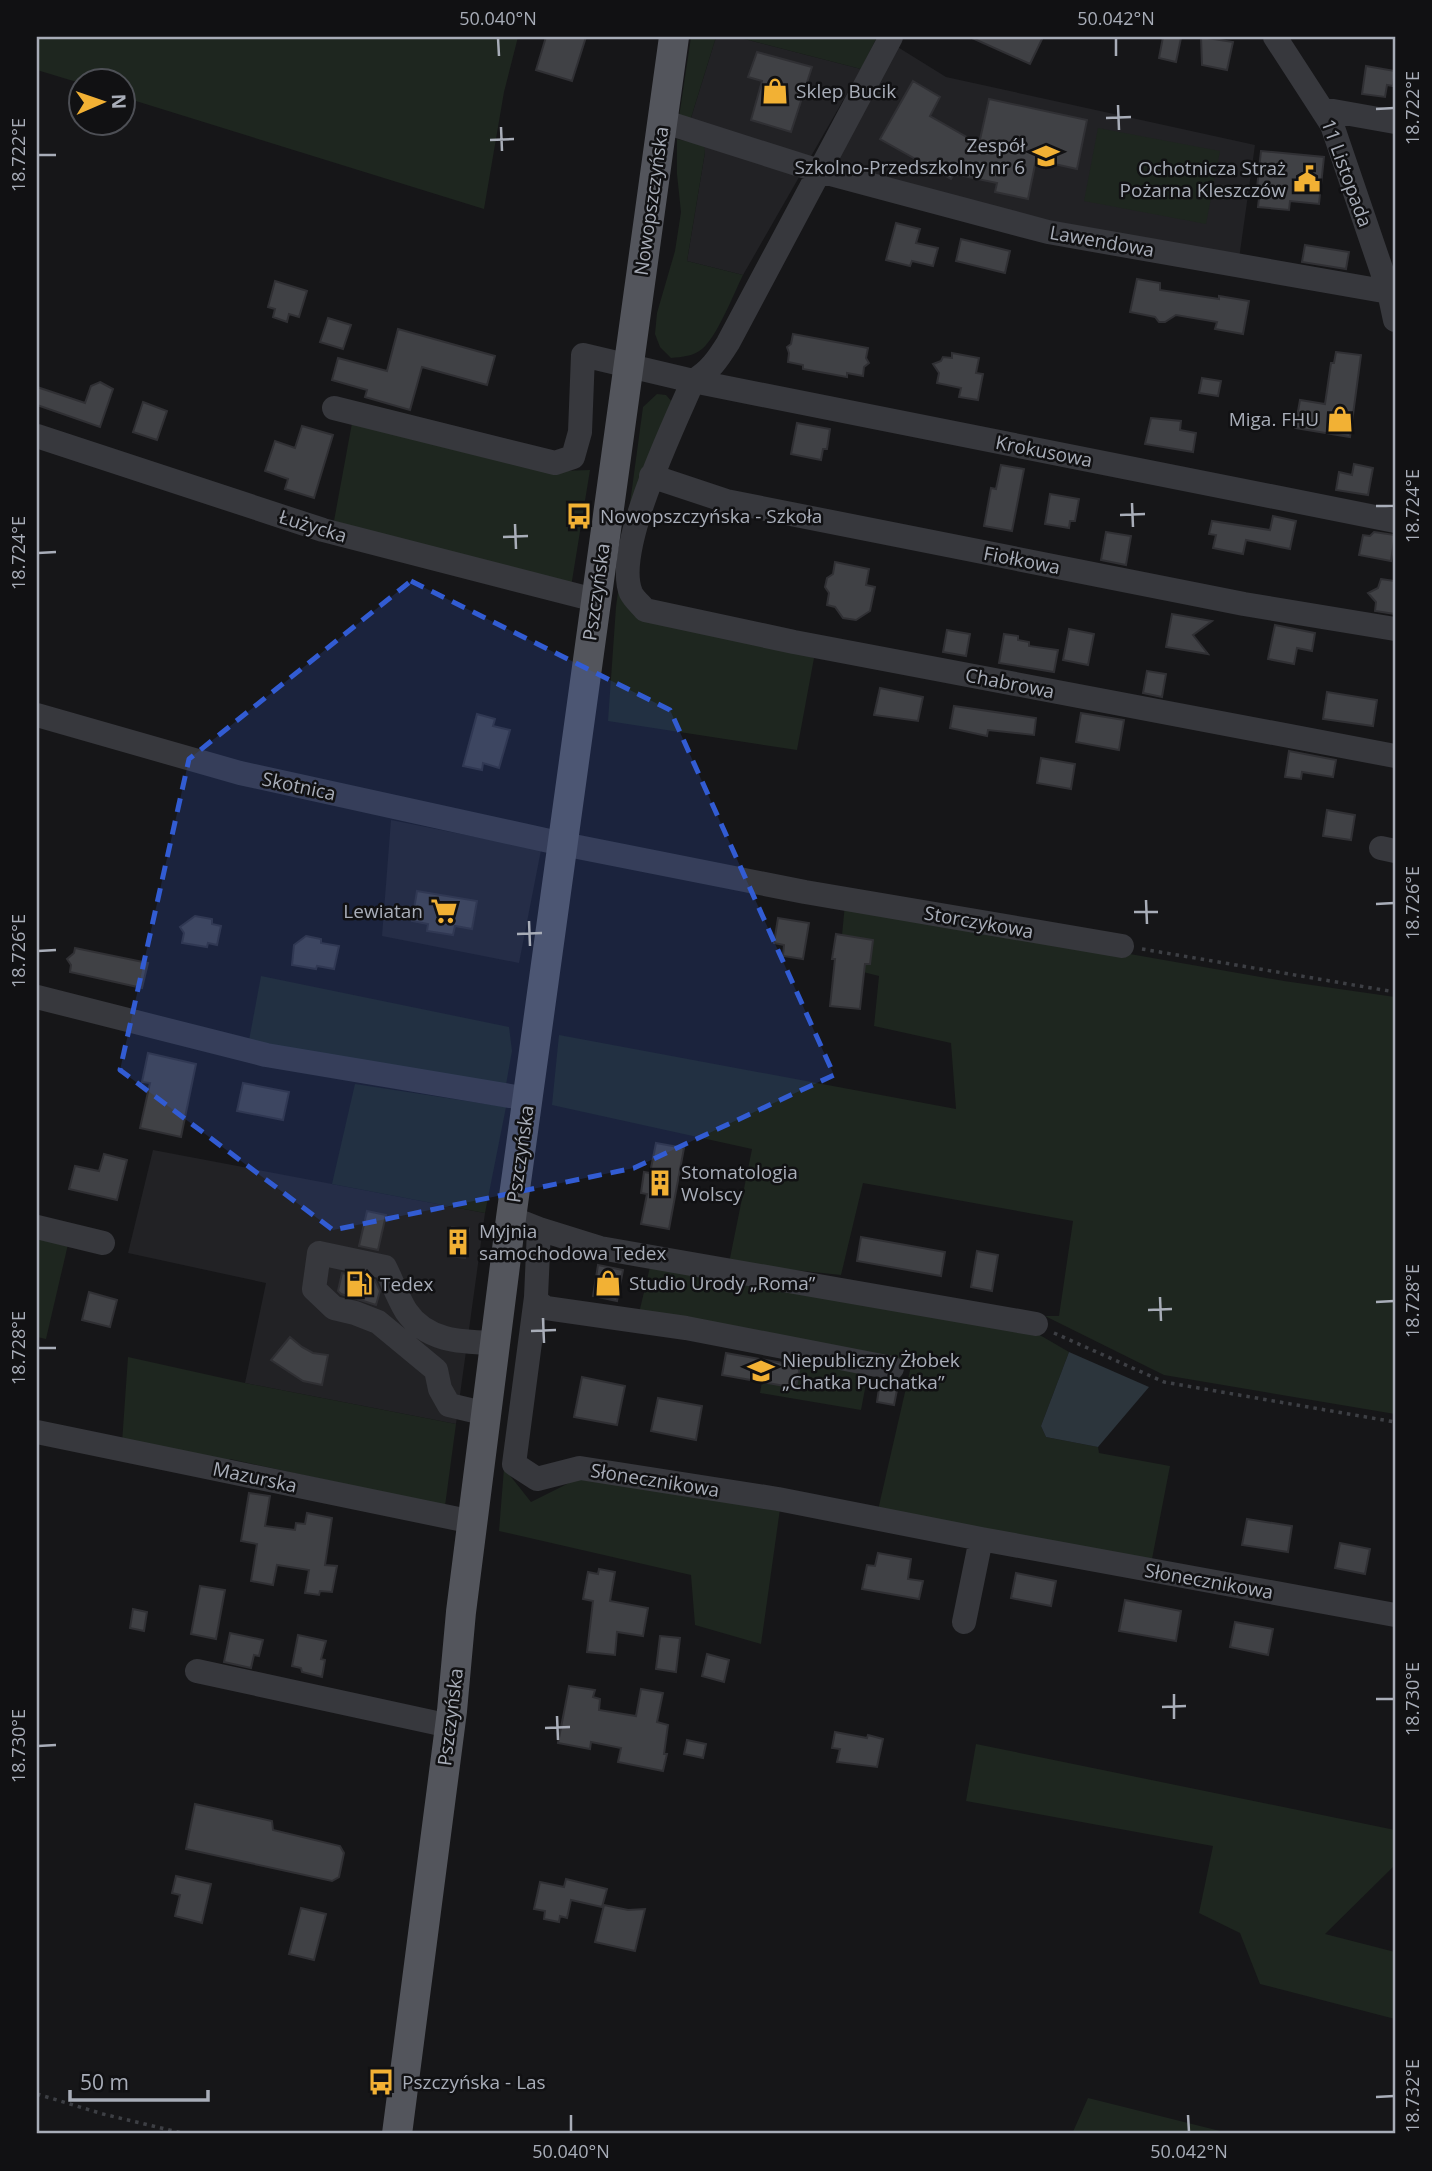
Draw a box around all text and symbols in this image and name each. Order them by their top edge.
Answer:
text: 50.040°N [459,6,537,30]
text: 50.042°N [1077,6,1155,30]
north arrow [66,66,136,136]
text: 18.722°E [1400,71,1424,145]
shop icon: Sklep Bucik [760,76,790,106]
place label: Sklep Bucik [796,78,896,104]
text: N [106,93,132,110]
street label: 11 Listopada [1315,115,1379,231]
text: 18.722°E [6,118,30,192]
street label: Nowopszczyńska [628,125,674,277]
place label: Zespół Szkolno-Przedszkolny nr 6 [794,132,1025,180]
school or university icon: Zespół Szkolno-Przedszkolny nr 6 [1031,141,1061,171]
place label: Ochotnicza Straż Pożarna Kleszczów [1120,155,1286,203]
public building icon: Ochotnicza Straż Pożarna Kleszczów [1292,164,1322,194]
street label: Lawendowa [1048,219,1156,263]
shop icon: Miga. FHU [1325,404,1355,434]
place label: Miga. FHU [1229,406,1319,432]
street label: Krokusowa [993,429,1095,473]
text: 18.724°E [1400,469,1424,543]
bus stop icon: Nowopszczyńska - Szkoła [564,501,594,531]
street label: Łużycka [276,503,350,549]
place label: Nowopszczyńska - Szkoła [600,503,822,529]
text: 18.724°E [6,516,30,590]
street label: Fiołkowa [981,540,1063,580]
street label: Pszczyńska [576,542,616,642]
street label: Chabrowa [963,662,1057,704]
street label: Skotnica [260,766,338,806]
text: 18.726°E [1400,866,1424,940]
supermarket icon: Lewiatan [429,896,459,926]
place label: Lewiatan [343,898,423,924]
street label: Storczykowa [922,900,1036,944]
text: 18.726°E [6,914,30,988]
street label: Pszczyńska [500,1104,540,1204]
place label: Stomatologia Wolscy [681,1159,798,1207]
building icon: Stomatologia Wolscy [645,1168,675,1198]
place label: Myjnia samochodowa Tedex [479,1218,667,1266]
building icon: Myjnia samochodowa Tedex [443,1227,473,1257]
text: 18.728°E [1400,1264,1424,1338]
shop icon: Studio Urody „Roma” [593,1268,623,1298]
fuel station icon: Tedex [344,1269,374,1299]
place label: Studio Urody „Roma” [629,1270,816,1296]
place label: Tedex [380,1271,433,1297]
text: 18.728°E [6,1311,30,1385]
place label: Niepubliczny Żłobek „Chatka Puchatka” [782,1347,960,1395]
school or university icon: Niepubliczny Żłobek „Chatka Puchatka” [746,1356,776,1386]
street label: Mazurska [210,1455,300,1499]
street label: Słonecznikowa [589,1457,721,1503]
street label: Słonecznikowa [1143,1557,1275,1605]
text: 18.730°E [1400,1662,1424,1736]
street label: Pszczyńska [431,1667,469,1767]
text: 18.730°E [6,1709,30,1783]
scale bar [70,2059,208,2103]
text: 18.732°E [1400,2059,1424,2133]
bus stop icon: Pszczyńska - Las [366,2067,396,2097]
text: 50 m [80,2068,129,2096]
place label: Pszczyńska - Las [402,2069,546,2095]
text: 50.040°N [532,2139,610,2163]
text: 50.042°N [1150,2139,1228,2163]

